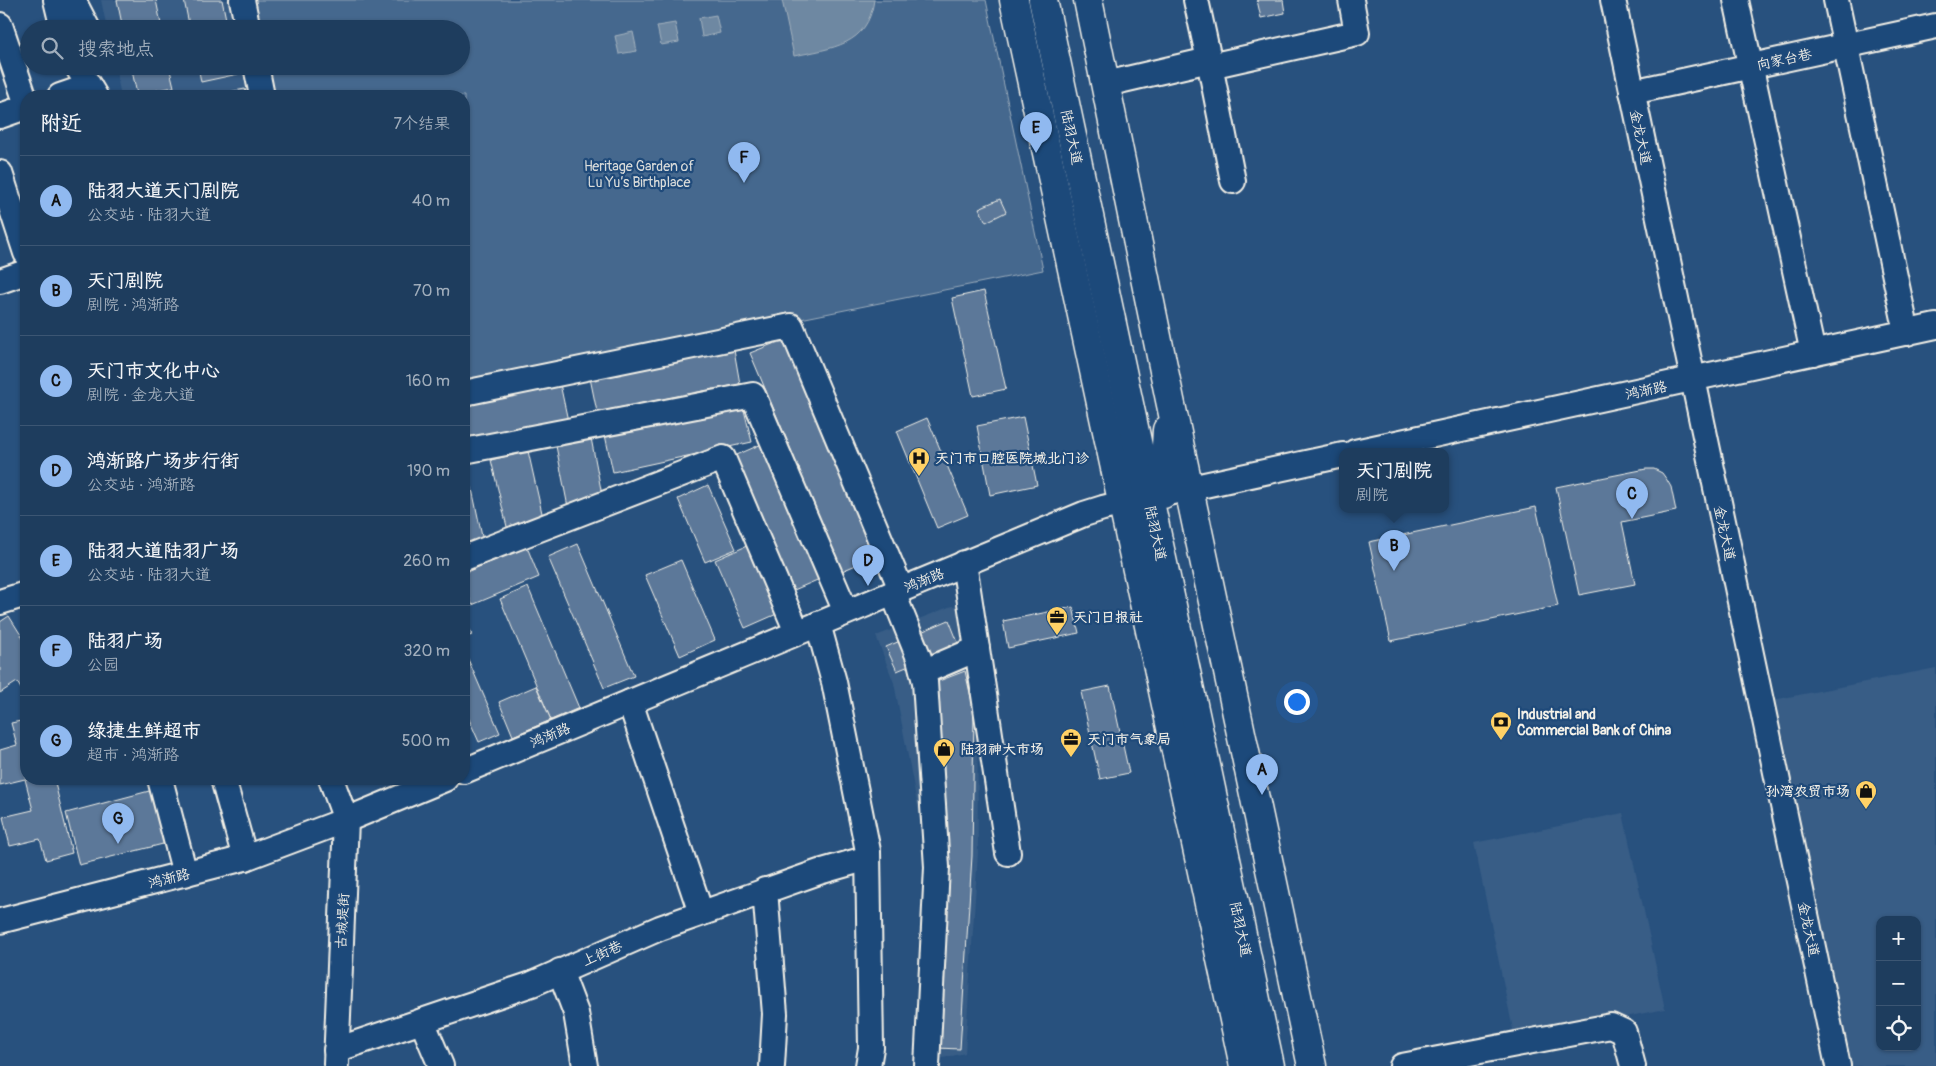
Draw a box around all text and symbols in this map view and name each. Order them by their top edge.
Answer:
search box [20,20,470,75]
icon: search [38,34,66,62]
text: 搜索地点 [78,37,154,61]
street label: 向家台巷 [1755,45,1814,74]
street label: 陆羽大道 [1057,108,1086,166]
street label: 金龙大道 [1626,108,1655,166]
text: 附近 [40,110,82,137]
pin: E [1020,112,1052,153]
text: 7个结果 [394,114,450,134]
pin: F [728,142,760,183]
park label: Heritage Garden of Lu Yu’s Birthplace [584,158,694,191]
text: 陆羽大道天门剧院 [87,179,239,203]
text: A [51,191,61,211]
text: 40 m [412,191,450,211]
text: 公交站 · 陆羽大道 [87,205,211,225]
text: 天门剧院 [87,269,163,293]
text: B [51,281,61,301]
text: 70 m [413,281,450,301]
text: 剧院 · 鸿渐路 [87,295,179,315]
text: 天门市文化中心 [87,359,220,383]
text: C [51,371,61,391]
text: 160 m [406,371,450,391]
street label: 鸿渐路 [1624,378,1668,403]
text: 剧院 · 金龙大道 [87,385,195,405]
hospital icon: 天门市口腔医院城北门诊 [907,446,931,477]
popup [1339,448,1449,513]
text: 鸿渐路广场步行街 [87,449,239,473]
place label: 天门市口腔医院城北门诊 [935,450,1089,467]
text: 天门剧院 [1356,459,1432,483]
text: D [51,461,61,481]
text: 190 m [407,461,450,481]
text: 公交站 · 鸿渐路 [87,475,195,495]
pin: C [1616,478,1648,519]
text: 剧院 [1356,485,1388,505]
street label: 陆羽大道 [1141,504,1170,562]
street label: 金龙大道 [1710,504,1739,562]
pin: B [1378,530,1410,571]
text: 陆羽大道陆羽广场 [87,539,239,563]
pin: D [852,545,884,586]
text: E [52,551,60,571]
text: 260 m [403,551,450,571]
text: 公交站 · 陆羽大道 [87,565,211,585]
street label: 鸿渐路 [902,565,947,596]
office icon: 天门日报社 [1045,605,1069,636]
place label: 天门日报社 [1073,609,1143,626]
text: 陆羽广场 [87,629,163,653]
text: F [51,641,61,661]
text: 320 m [404,641,450,661]
text: 公园 [87,655,119,675]
your location [1284,689,1310,715]
place label: Industrial and Commercial Bank of China [1517,706,1672,739]
bank icon: Industrial and Commercial Bank of China [1489,710,1513,741]
text: 绿捷生鲜超市 [87,719,201,743]
street label: 鸿渐路 [528,719,573,751]
office icon: 天门市气象局 [1059,727,1083,758]
text: G [51,731,61,751]
text: 500 m [402,731,450,751]
place label: 天门市气象局 [1087,731,1171,748]
shop icon: 陆羽神大市场 [932,737,956,768]
place label: 陆羽神大市场 [960,741,1044,758]
text: 超市 · 鸿渐路 [87,745,179,765]
pin: A [1246,754,1278,795]
shop icon: 孙湾农贸市场 [1854,779,1878,810]
place label: 孙湾农贸市场 [1766,783,1850,800]
pin: G [102,803,134,844]
street label: 鸿渐路 [147,865,192,892]
street label: 古城堤街 [333,893,352,949]
street label: 陆羽大道 [1226,900,1255,958]
street label: 金龙大道 [1794,900,1823,958]
map controls [1876,916,1921,1051]
button: + [1876,916,1921,961]
street label: 上街巷 [580,937,626,970]
button: − [1876,961,1921,1006]
button: locate [1876,1006,1921,1051]

